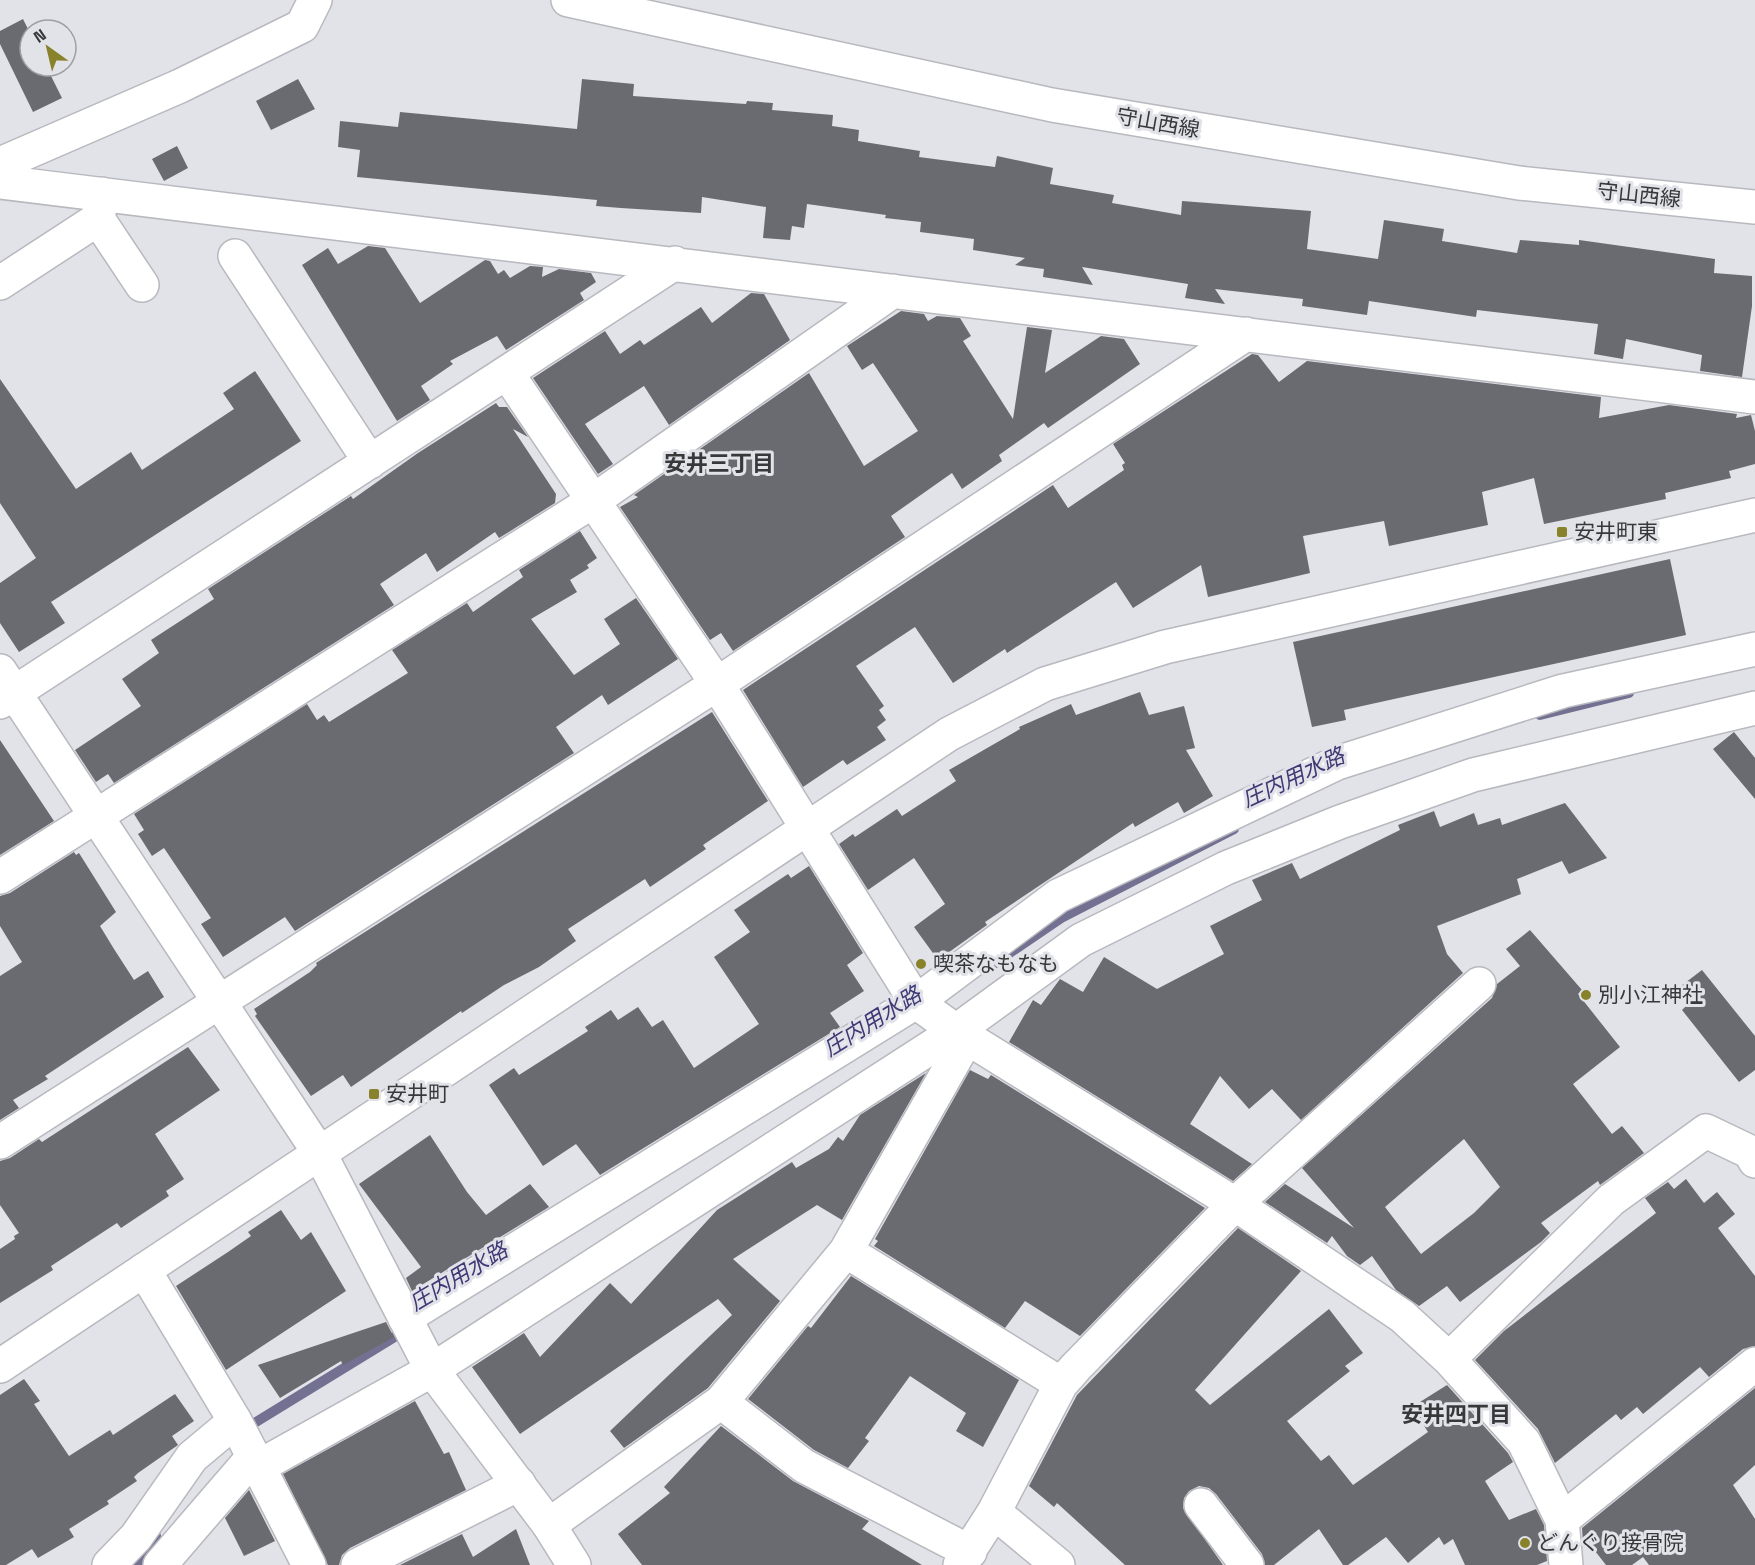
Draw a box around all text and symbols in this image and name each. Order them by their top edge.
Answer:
north arrow [18,18,78,78]
text: N [30,24,50,48]
street label: 守山西線 [1114,102,1202,143]
street label: 守山西線 [1596,177,1682,212]
district label: 安井三丁目 [664,449,774,477]
place label: 安井町東 [1574,518,1658,545]
marker: 安井町東 [1555,525,1569,539]
water label: 庄内用水路 [1237,740,1351,813]
place label: 喫茶なもなも [933,950,1059,977]
marker: 喫茶なもなも [914,957,928,971]
water label: 庄内用水路 [818,979,928,1062]
place label: 別小江神社 [1598,981,1703,1008]
marker: 別小江神社 [1579,988,1593,1002]
place label: 安井町 [386,1080,449,1107]
marker: 安井町 [367,1087,381,1101]
water label: 庄内用水路 [404,1235,514,1316]
district label: 安井四丁目 [1401,1400,1511,1428]
place label: どんぐり接骨院 [1537,1529,1684,1556]
marker: どんぐり接骨院 [1518,1536,1532,1550]

